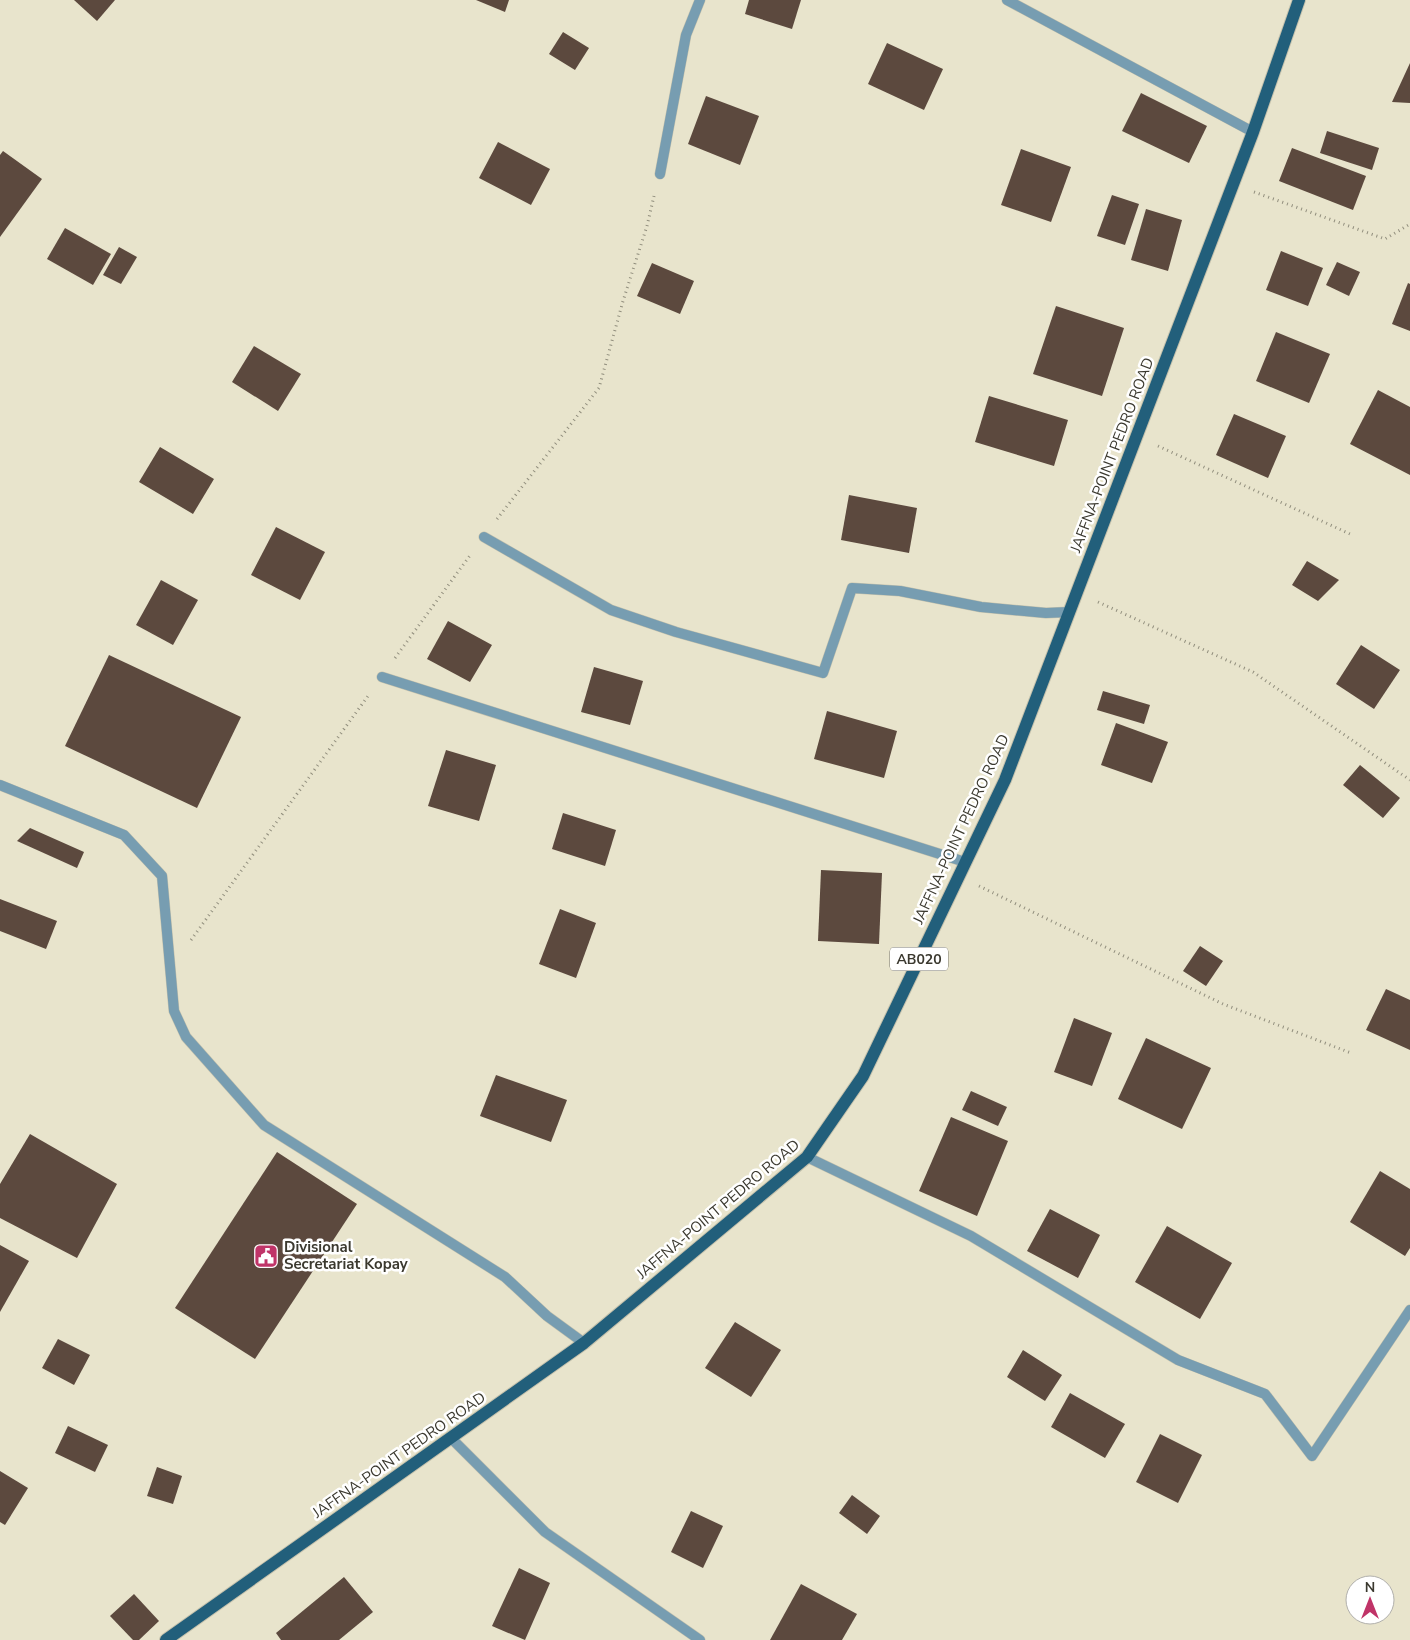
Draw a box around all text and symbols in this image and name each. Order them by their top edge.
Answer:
street label: JAFFNA-POINT PEDRO ROAD [1065,355,1158,556]
street label: JAFFNA-POINT PEDRO ROAD [908,731,1014,928]
road number: AB020 [890,948,948,971]
street label: JAFFNA-POINT PEDRO ROAD [631,1135,804,1284]
place label: Divisional Secretariat Kopay [284,1237,408,1274]
public building icon: Divisional Secretariat Kopay [253,1243,279,1269]
street label: JAFFNA-POINT PEDRO ROAD [308,1387,490,1523]
north arrow [1345,1575,1395,1625]
text: N [1365,1578,1375,1597]

